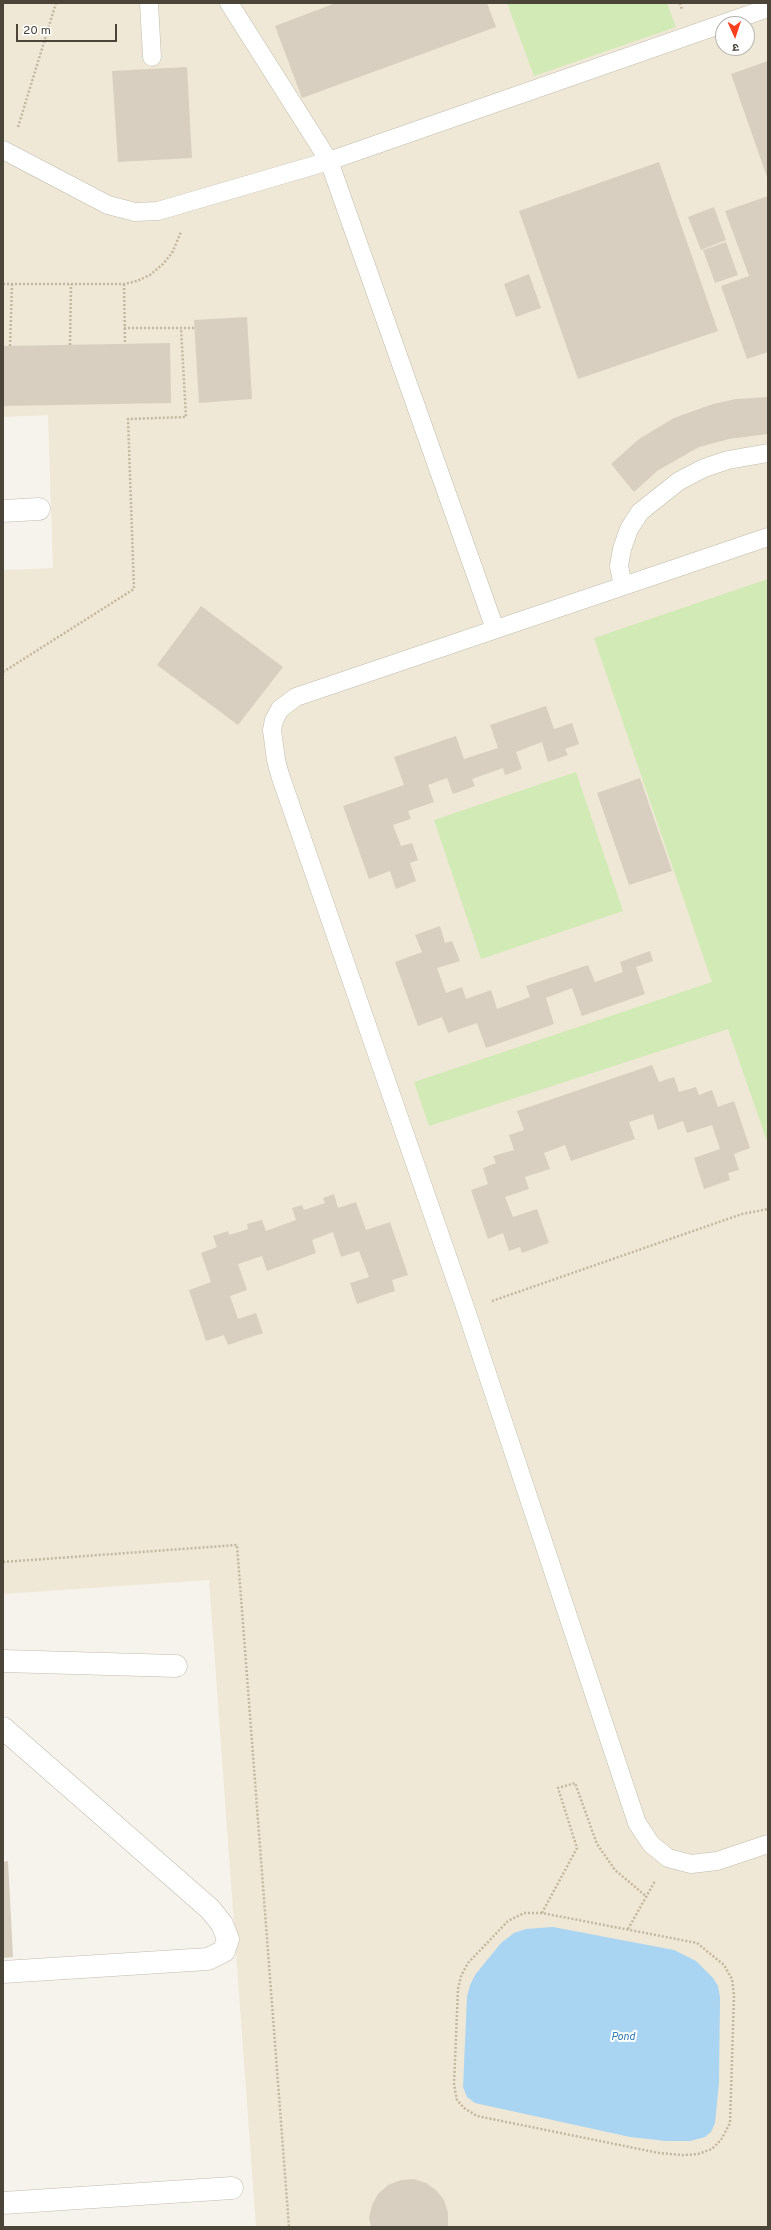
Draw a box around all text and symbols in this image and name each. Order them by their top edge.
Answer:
scale bar [18,16,119,42]
north arrow [715,16,755,56]
text: 20 m [23,23,51,39]
text: उ [732,40,739,54]
water label: Pond [611,2031,635,2045]

